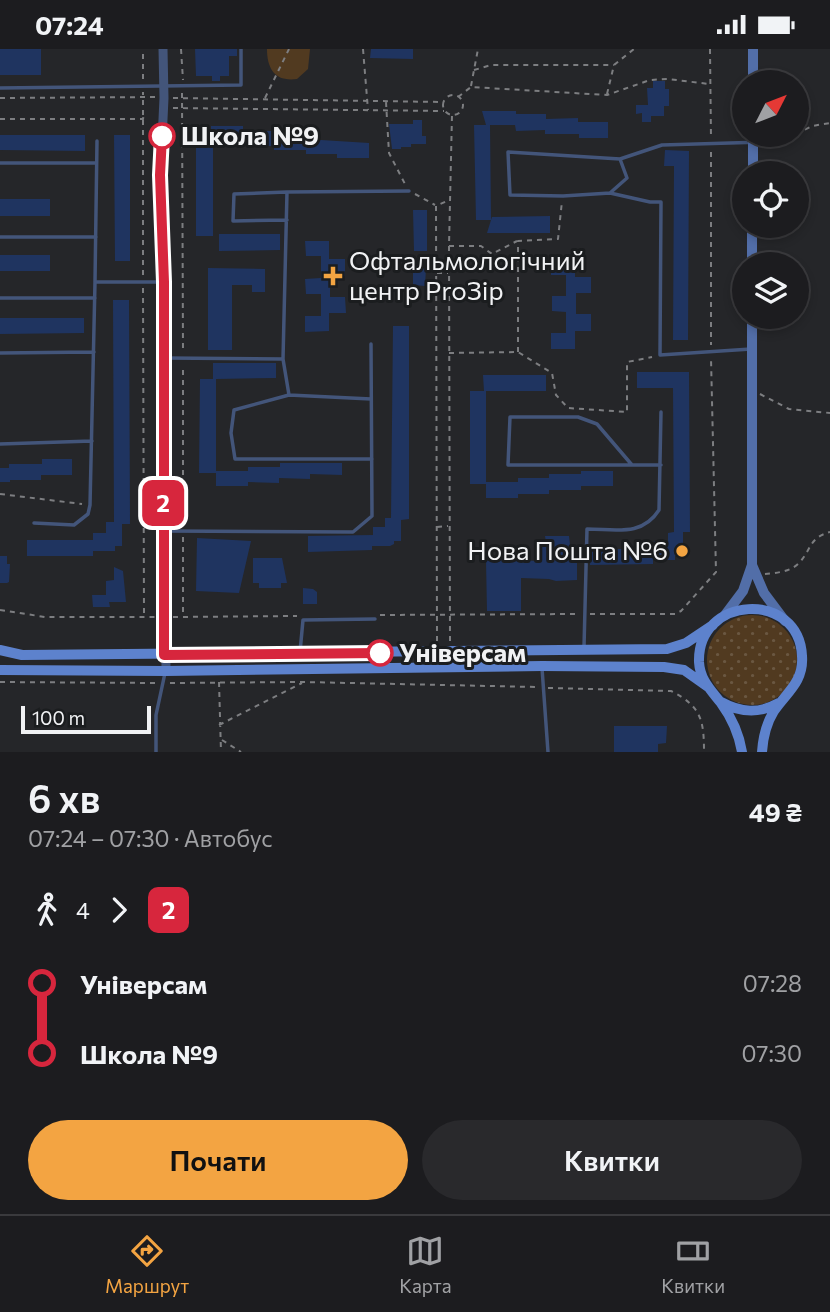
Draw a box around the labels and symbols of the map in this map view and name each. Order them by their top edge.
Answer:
north arrow [732,70,808,147]
place label: Школа №9 [181,119,319,150]
marker: Школа №9 [149,123,175,149]
place label: Офтальмологічний центр ProЗір [349,244,586,305]
marker: Офтальмологічний центр ProЗір [323,266,343,286]
line badge: 2 [140,480,186,526]
place label: Нова Пошта №6 [467,534,668,565]
marker: Нова Пошта №6 [674,543,690,559]
place label: Універсам [399,636,526,667]
marker: Універсам [367,640,393,666]
scale bar [21,703,150,735]

